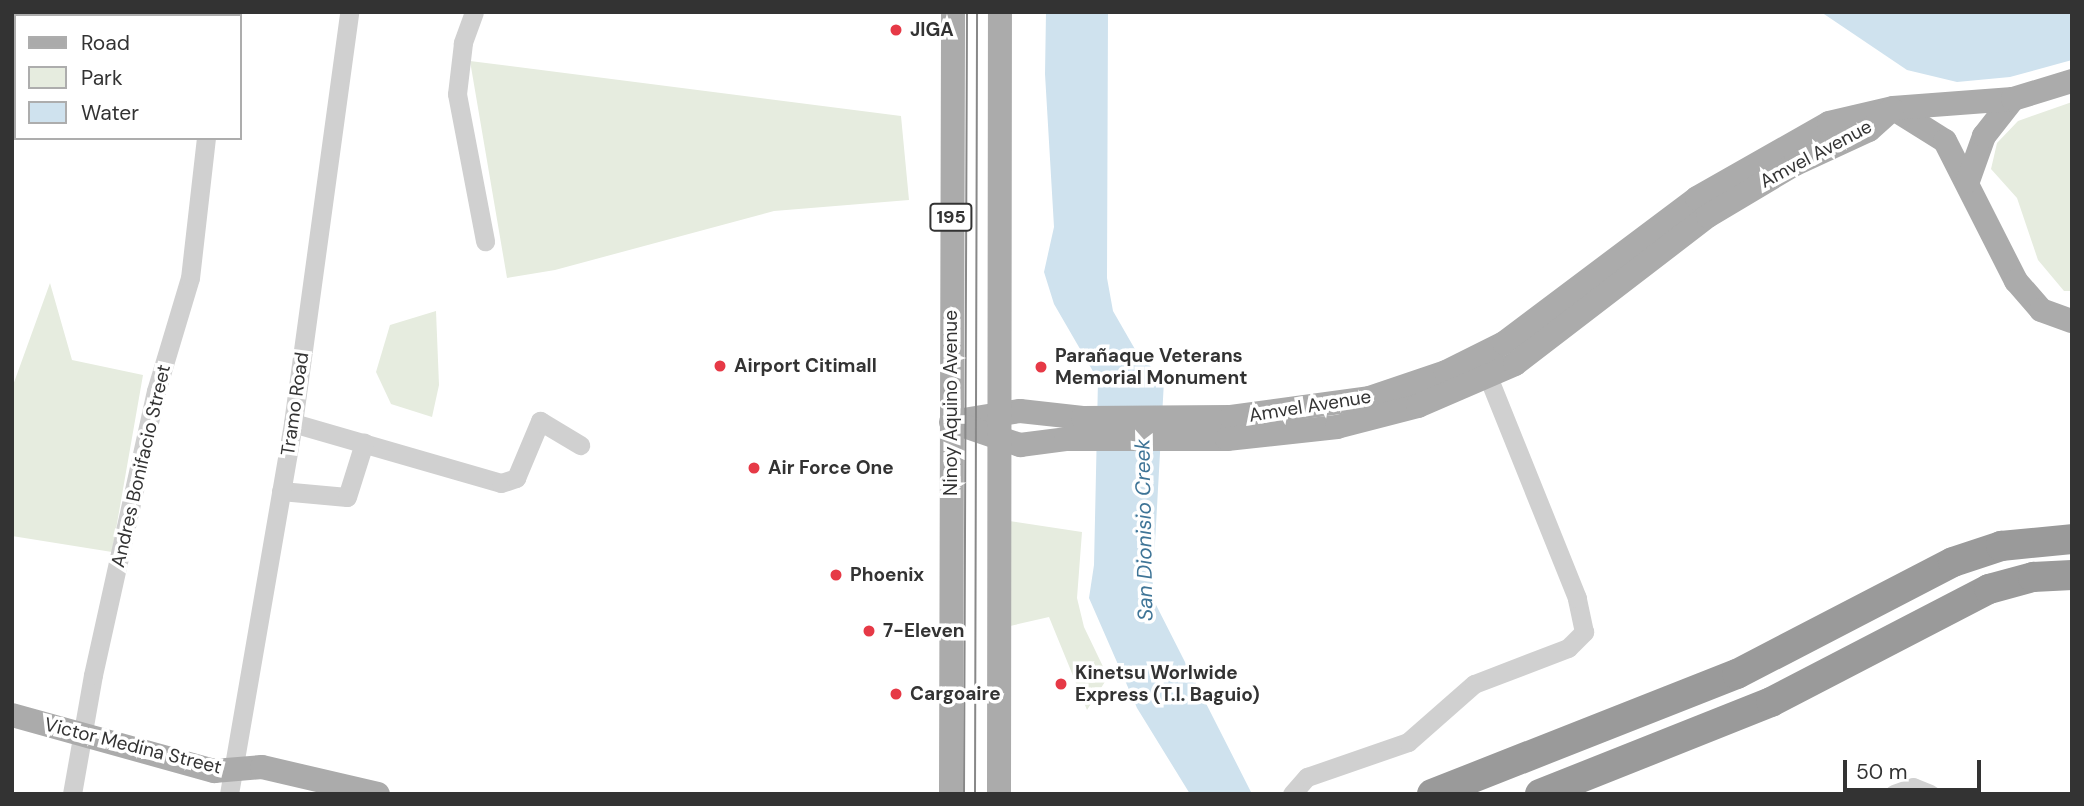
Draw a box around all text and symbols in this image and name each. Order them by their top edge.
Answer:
legend [14,14,242,140]
place label: JIGA [910,19,954,41]
marker: JIGA [888,22,904,38]
text: Road [81,29,130,57]
text: Park [81,64,122,92]
text: Water [81,99,139,127]
street label: Amvel Avenue [1756,115,1876,193]
road number: 195 [928,202,974,232]
street label: Ninoy Aquino Avenue [940,310,962,496]
place label: Parañaque Veterans Memorial Monument [1055,345,1248,389]
street label: Tramo Road [276,351,314,457]
place label: Airport Citimall [734,355,877,377]
marker: Airport Citimall [712,358,728,374]
marker: Parañaque Veterans Memorial Monument [1033,359,1049,375]
street label: Andres Bonifacio Street [107,362,175,570]
street label: Amvel Avenue [1247,385,1373,427]
water label: San Dionisio Creek [1130,439,1158,621]
place label: Air Force One [768,457,894,479]
marker: Air Force One [746,460,762,476]
place label: Phoenix [850,564,924,586]
marker: Phoenix [828,567,844,583]
place label: 7-Eleven [883,620,965,642]
marker: 7-Eleven [861,623,877,639]
place label: Kinetsu Worlwide Express (T.I. Baguio) [1075,662,1260,706]
marker: Kinetsu Worlwide Express (T.I. Baguio) [1053,676,1069,692]
place label: Cargoaire [910,683,1001,705]
marker: Cargoaire [888,686,904,702]
street label: Victor Medina Street [42,713,224,779]
scale bar [1846,746,1984,790]
text: 50 m [1856,758,1907,786]

